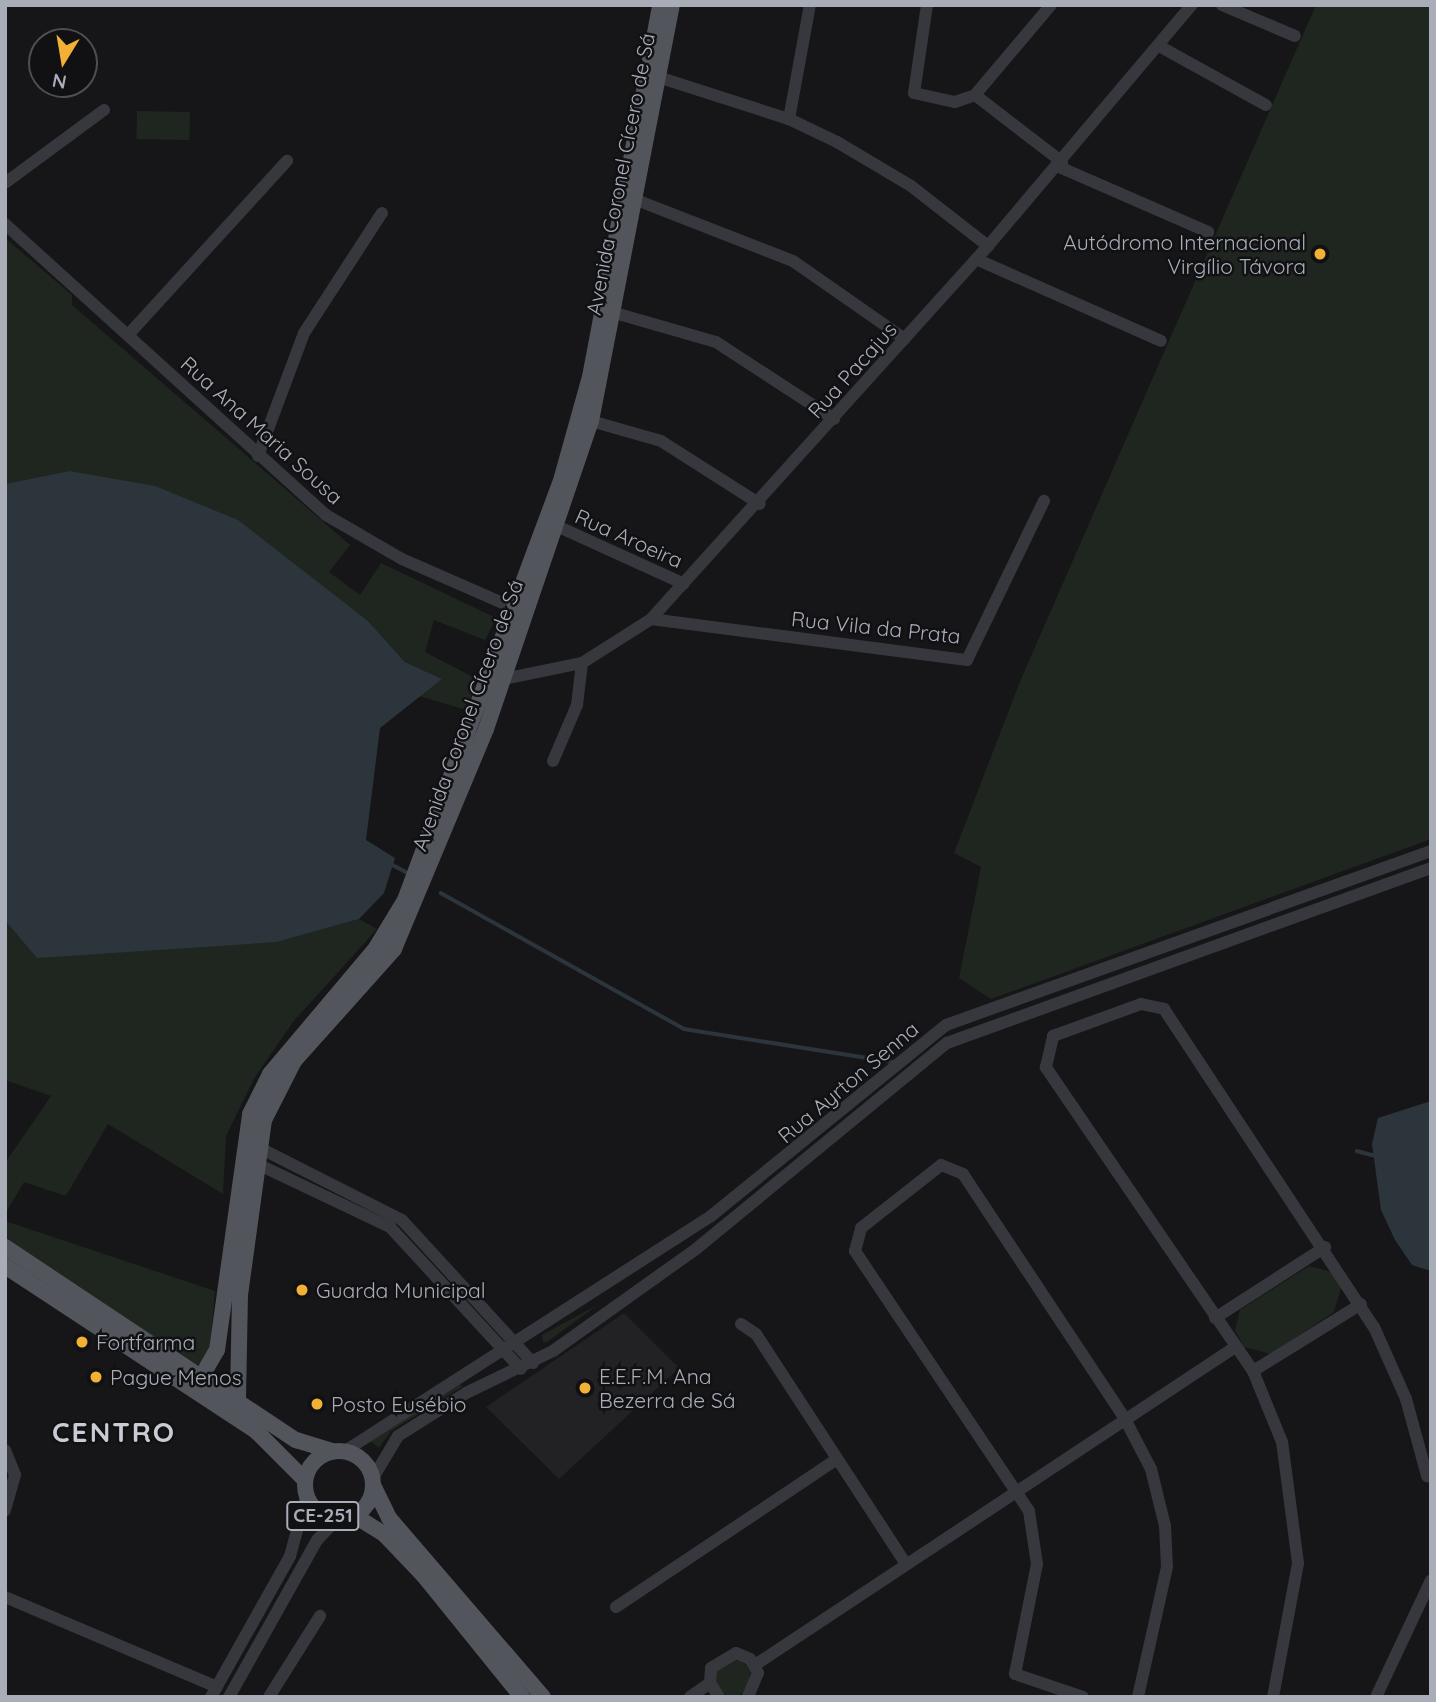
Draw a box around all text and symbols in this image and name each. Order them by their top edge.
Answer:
north arrow [28,28,98,98]
street label: Avenida Coronel Cícero de Sá [580,31,660,317]
text: N [50,69,69,95]
place label: Autódromo Internacional Virgílio Távora [1063,229,1306,279]
marker: Autódromo Internacional Virgílio Távora [1312,246,1328,262]
street label: Rua Pacajus [802,317,902,423]
street label: Rua Ana Maria Sousa [176,351,348,509]
street label: Rua Aroeira [571,503,687,573]
street label: Avenida Coronel Cícero de Sá [406,576,528,854]
street label: Rua Vila da Prata [790,606,962,648]
street label: Rua Ayrton Senna [773,1016,923,1148]
place label: Guarda Municipal [316,1277,486,1303]
marker: Guarda Municipal [294,1282,310,1298]
place label: Fortfarma [96,1329,195,1355]
marker: Fortfarma [74,1334,90,1350]
place label: E.E.F.M. Ana Bezerra de Sá [599,1363,735,1413]
place label: Pague Menos [110,1364,242,1390]
marker: Pague Menos [88,1369,104,1385]
marker: E.E.F.M. Ana Bezerra de Sá [577,1380,593,1396]
place label: Posto Eusébio [331,1391,467,1417]
marker: Posto Eusébio [309,1396,325,1412]
district label: CENTRO [53,1415,175,1449]
road number: CE-251 [286,1500,360,1532]

